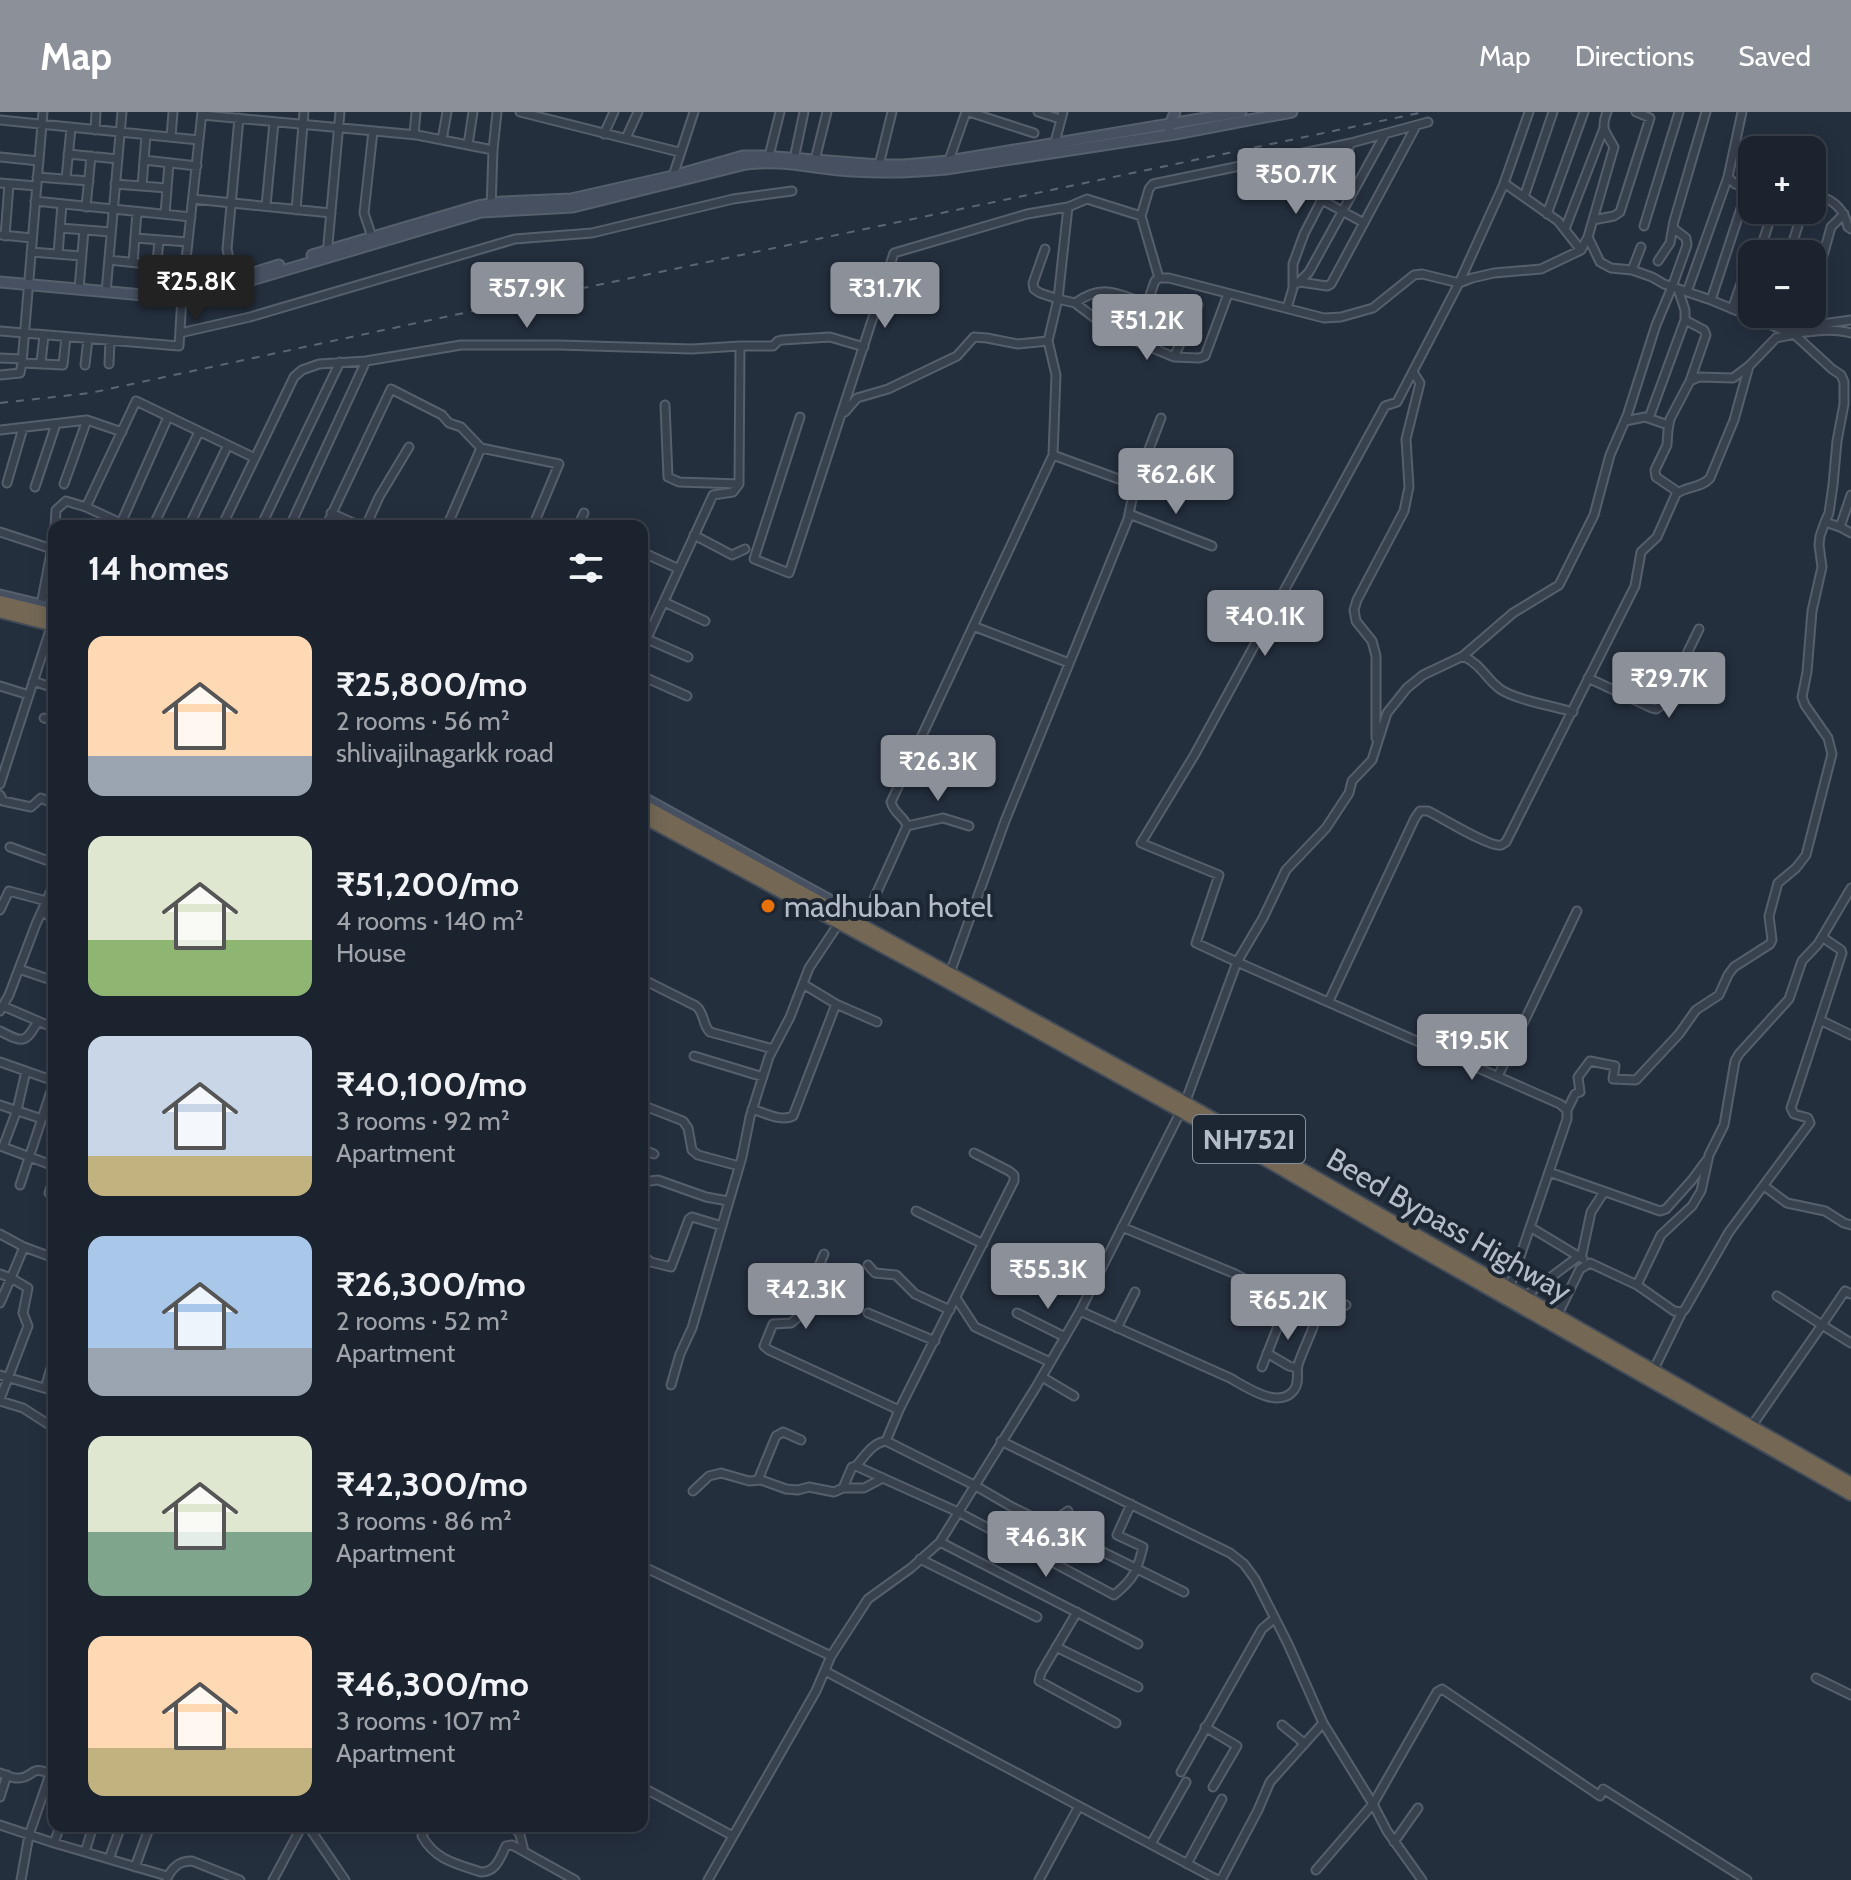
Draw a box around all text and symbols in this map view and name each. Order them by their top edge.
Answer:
text: Map [40,33,112,80]
text: Map [1479,39,1531,73]
text: Directions [1575,39,1694,73]
text: Saved [1738,39,1811,73]
map controls [1738,136,1826,328]
button: + [1738,136,1826,224]
pin: ₹50.7K [1231,148,1361,216]
text: ₹50.7K [1255,158,1337,190]
button: − [1738,240,1826,328]
pin: ₹25.8K [131,255,261,323]
pin: ₹57.9K [462,262,592,330]
pin: ₹31.7K [820,262,950,330]
text: ₹25.8K [156,265,236,297]
text: ₹57.9K [489,272,565,304]
text: ₹31.7K [848,272,922,304]
pin: ₹51.2K [1082,294,1212,362]
text: ₹51.2K [1110,304,1184,336]
pin: ₹62.6K [1111,448,1241,516]
text: ₹62.6K [1136,458,1216,490]
icon: filters [564,546,608,590]
text: 14 homes [88,547,229,589]
pin: ₹40.1K [1200,590,1330,658]
text: ₹40.1K [1225,600,1305,632]
pin: ₹29.7K [1604,652,1734,720]
text: ₹29.7K [1630,662,1708,694]
text: ₹25,800/mo [336,663,527,705]
icon: home [152,668,248,764]
text: 2 rooms · 56 m² [336,705,510,737]
pin: ₹26.3K [873,735,1003,803]
text: shlivajilnagarkk road [336,737,554,769]
text: ₹26.3K [899,745,977,777]
text: ₹51,200/mo [336,863,519,905]
icon: home [152,868,248,964]
place label: madhuban hotel [784,888,993,925]
marker: madhuban hotel [759,897,777,915]
text: 4 rooms · 140 m² [336,905,524,937]
text: House [336,937,406,969]
pin: ₹19.5K [1407,1014,1537,1082]
text: ₹19.5K [1435,1024,1509,1056]
text: ₹40,100/mo [336,1063,527,1105]
icon: home [152,1068,248,1164]
text: 3 rooms · 92 m² [336,1105,510,1137]
road number: NH752I [1193,1115,1305,1163]
text: Apartment [336,1137,455,1169]
street label: Beed Bypass Highway [1320,1140,1578,1310]
pin: ₹55.3K [983,1243,1113,1311]
text: ₹55.3K [1009,1253,1087,1285]
text: ₹26,300/mo [336,1263,526,1305]
pin: ₹42.3K [741,1263,871,1331]
icon: home [152,1268,248,1364]
text: ₹42.3K [766,1273,846,1305]
pin: ₹65.2K [1223,1274,1353,1342]
text: ₹65.2K [1249,1284,1327,1316]
text: 2 rooms · 52 m² [336,1305,508,1337]
text: Apartment [336,1337,455,1369]
text: ₹42,300/mo [336,1463,528,1505]
icon: home [152,1468,248,1564]
text: 3 rooms · 86 m² [336,1505,512,1537]
pin: ₹46.3K [981,1511,1111,1579]
text: ₹46.3K [1005,1521,1087,1553]
text: Apartment [336,1537,455,1569]
text: ₹46,300/mo [336,1663,529,1705]
icon: home [152,1668,248,1764]
text: 3 rooms · 107 m² [336,1705,521,1737]
text: Apartment [336,1737,455,1769]

